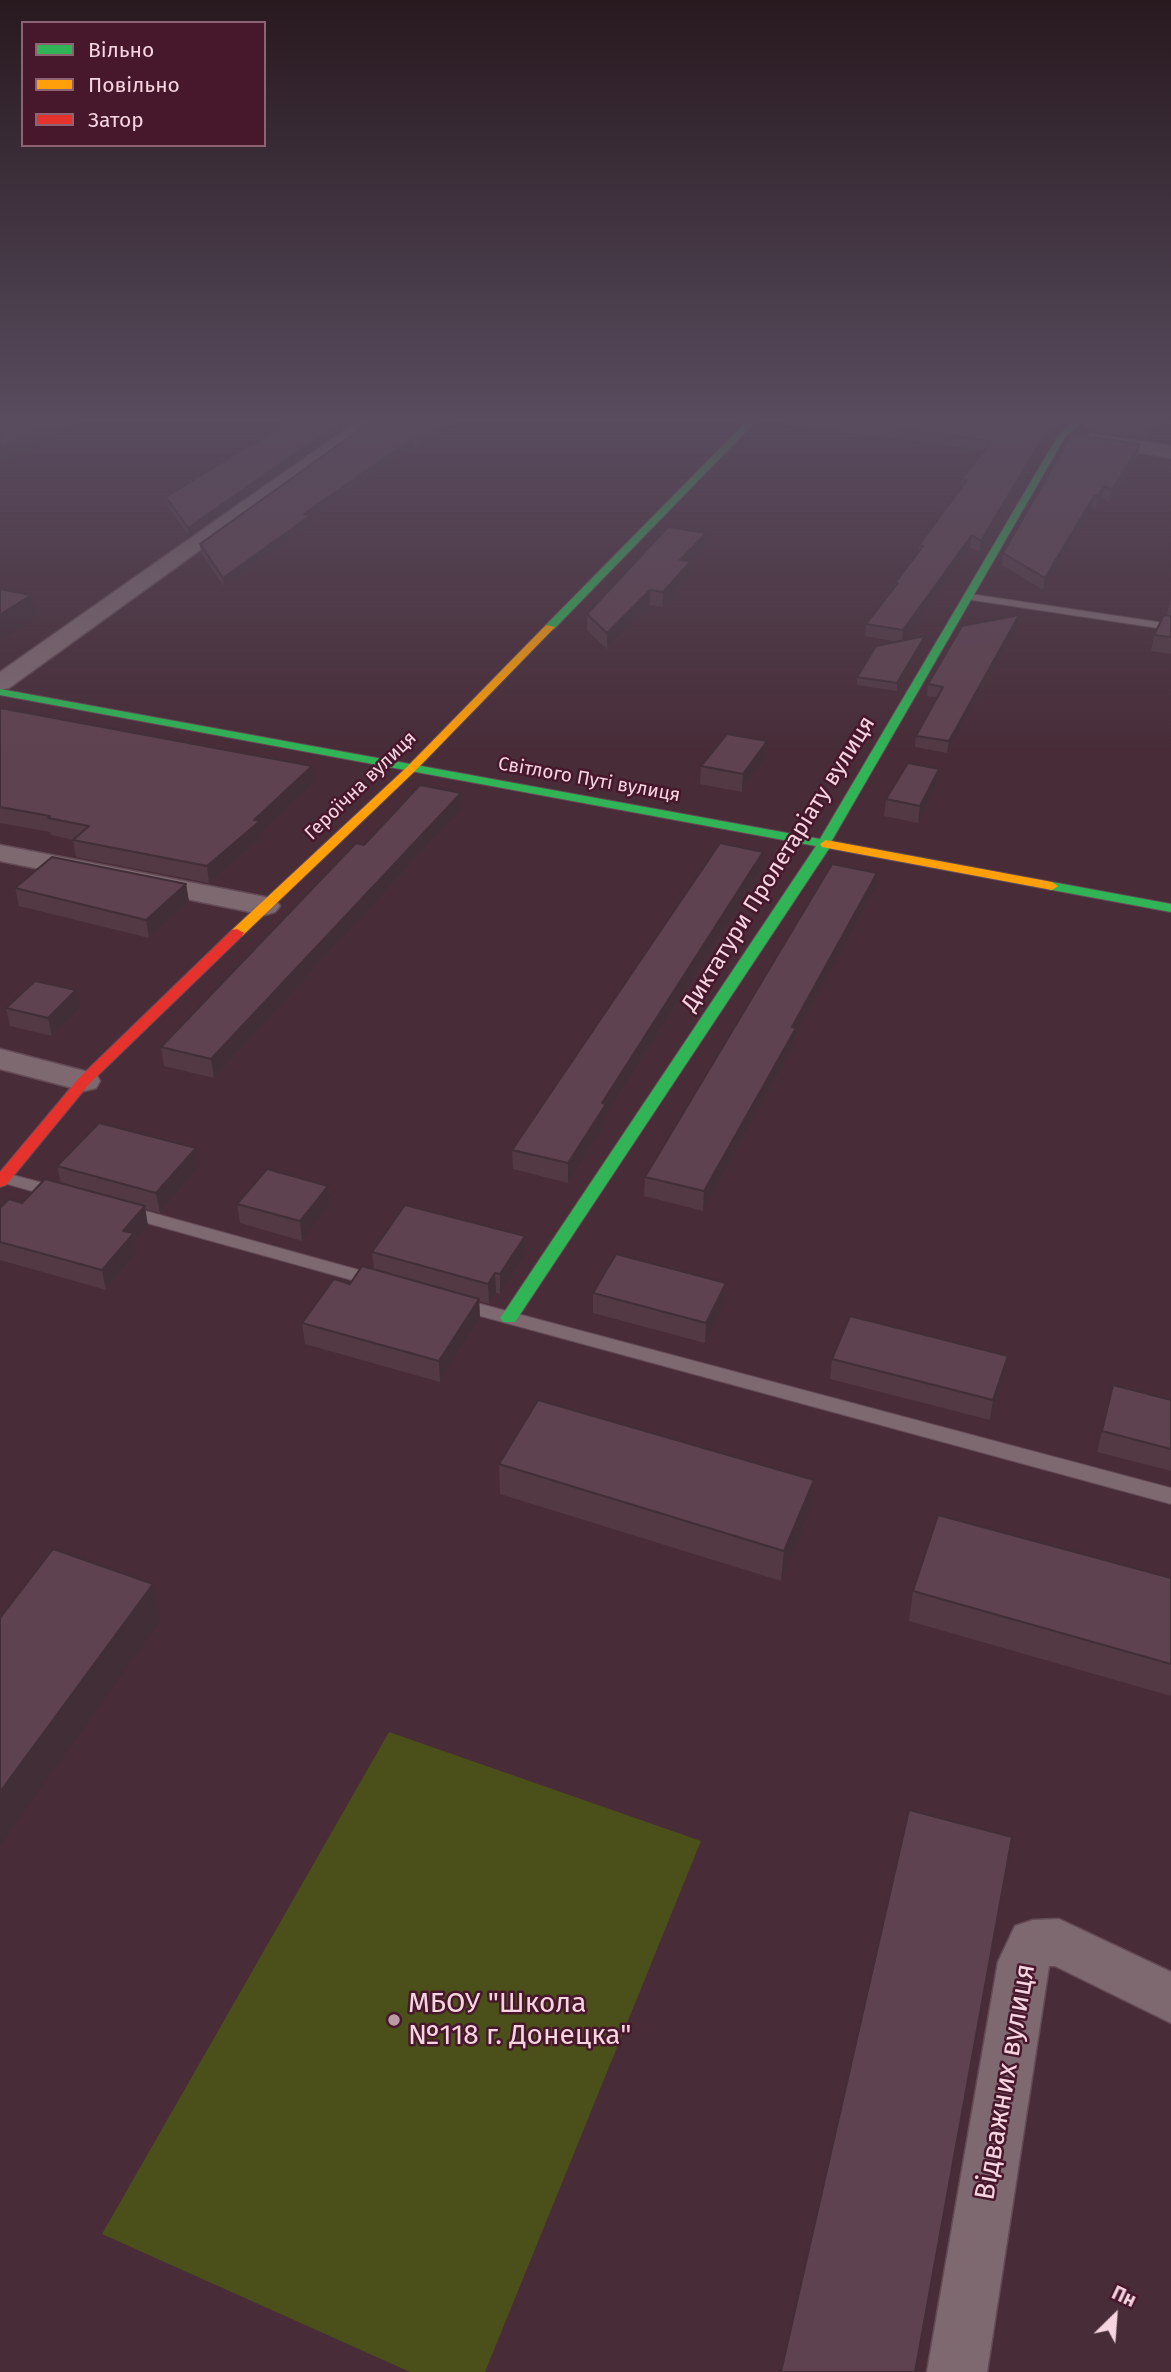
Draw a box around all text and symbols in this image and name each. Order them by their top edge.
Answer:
legend [21,21,266,147]
text: Вільно [88,37,154,63]
text: Повільно [88,72,180,98]
text: Затор [88,107,144,133]
street label: Диктатури Пролетаріату вулиця [676,711,882,1017]
street label: Героїчна вулиця [300,727,422,845]
street label: Світлого Путі вулиця [496,753,682,807]
street label: Відважних вулиця [969,1961,1043,2203]
place label: МБОУ "Школа №118 г. Донецка" [408,1987,631,2053]
marker: МБОУ "Школа №118 г. Донецка" [386,2012,402,2028]
north arrow [1080,2281,1150,2351]
text: Пн [1108,2281,1140,2312]

